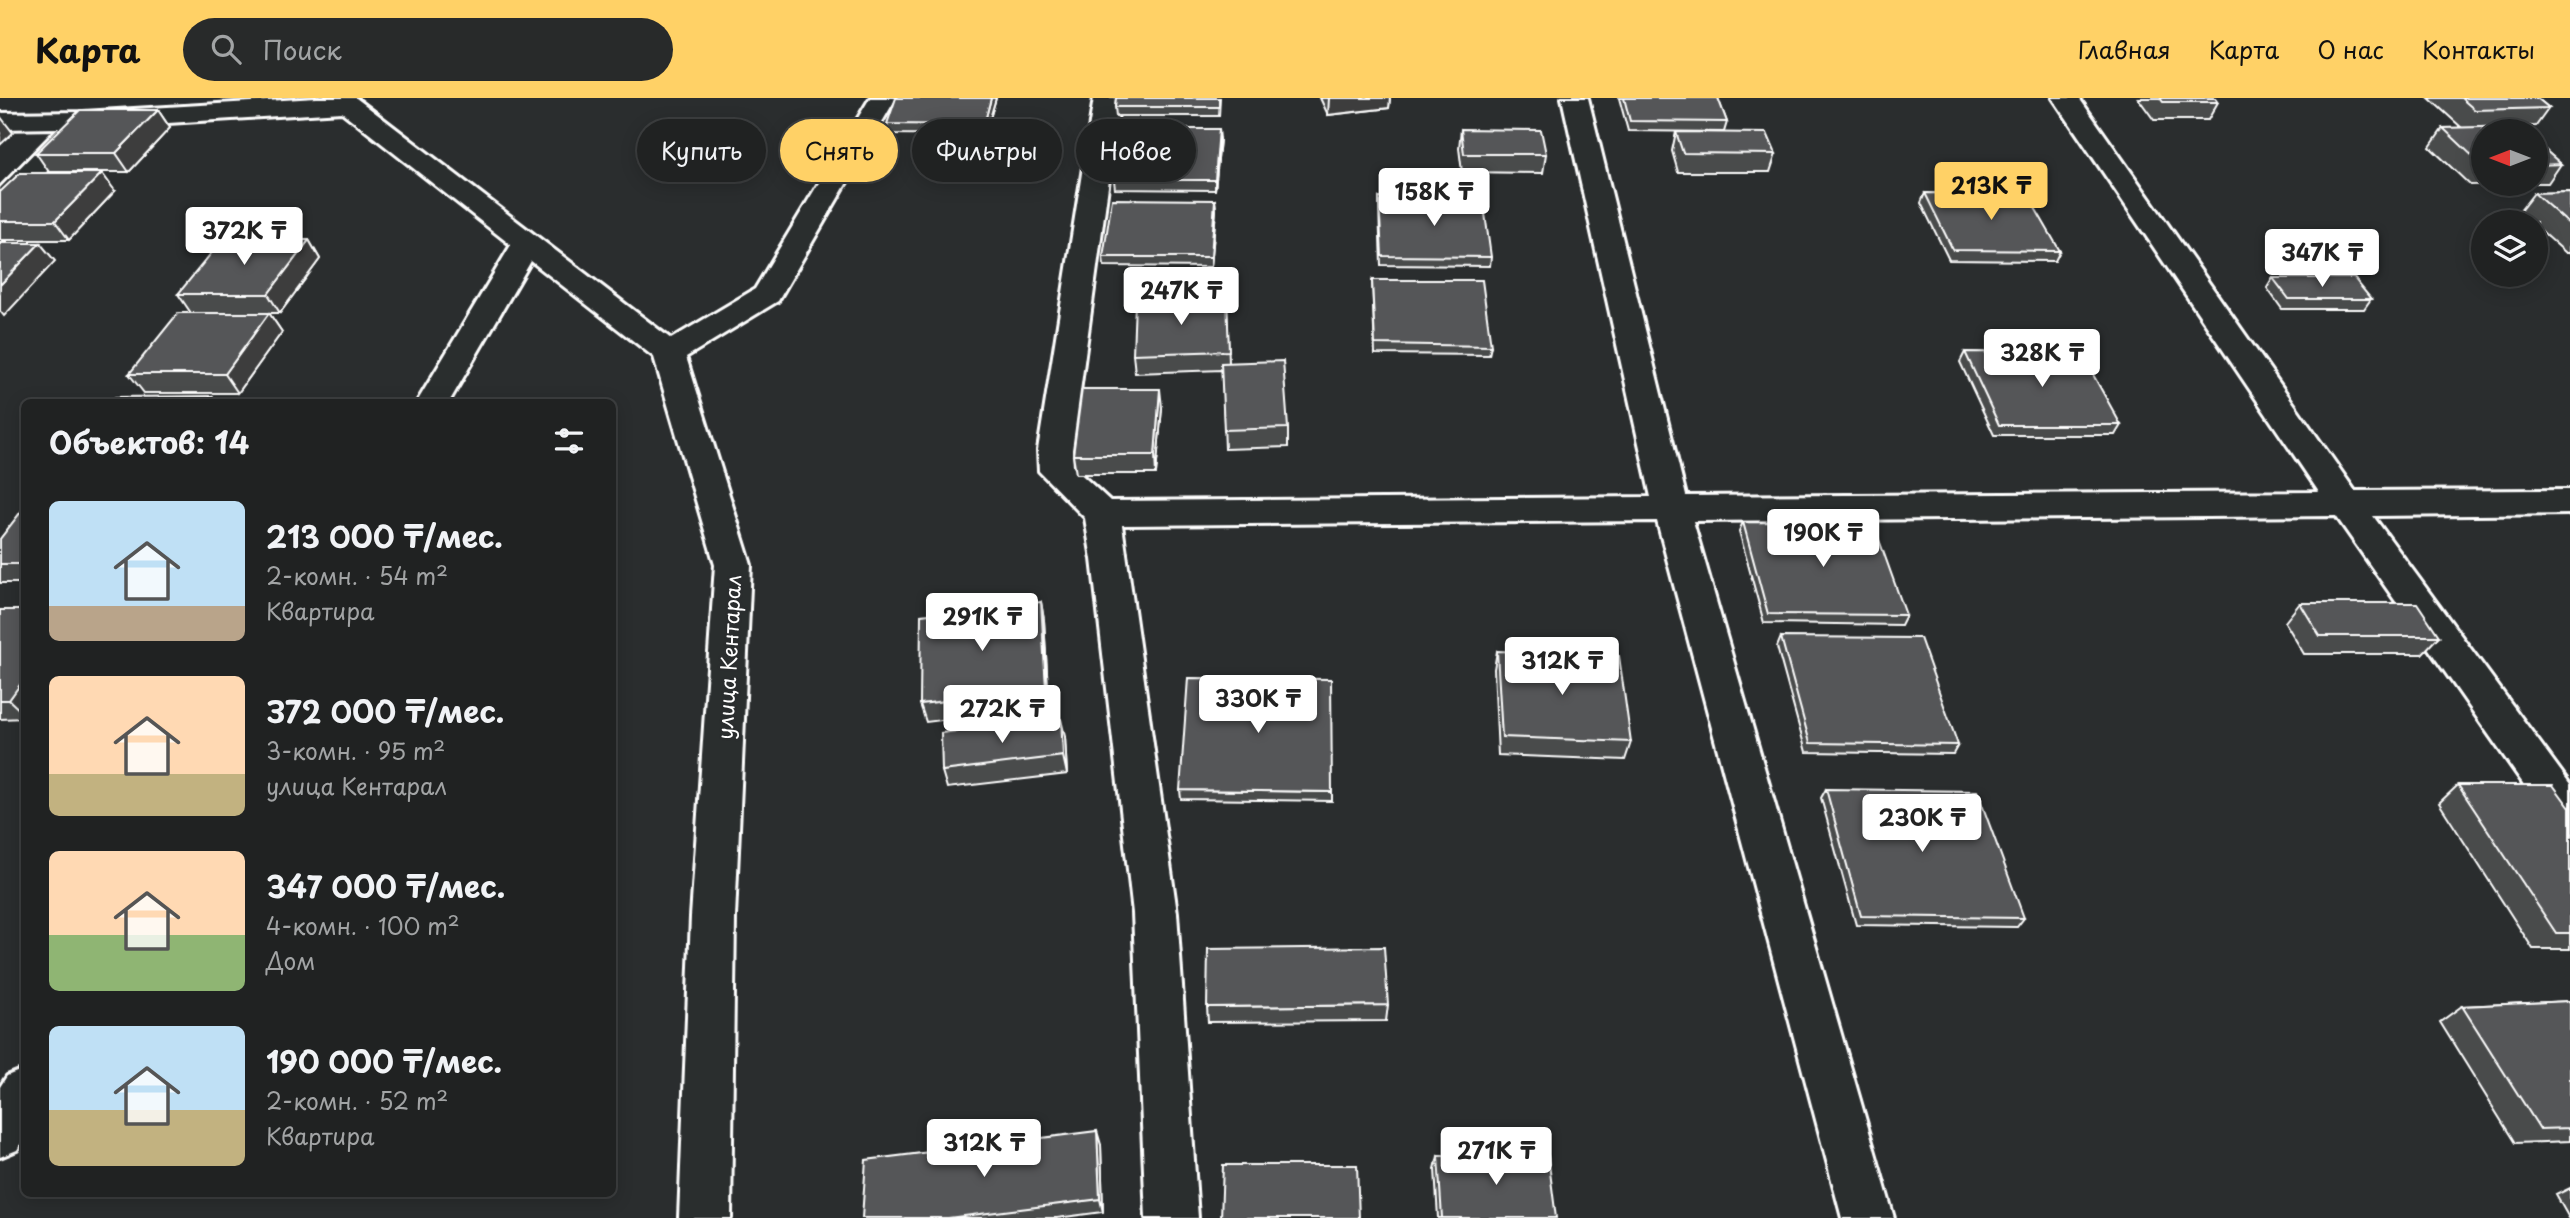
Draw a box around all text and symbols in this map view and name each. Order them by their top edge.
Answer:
search box [183,18,673,81]
text: Карта [35,24,141,74]
icon: search [207,30,245,68]
text: Поиск [263,30,342,69]
text: Главная [2078,31,2171,67]
text: Карта [2209,31,2279,67]
text: О нас [2317,31,2384,67]
text: Контакты [2422,31,2535,67]
chip: Купить [637,119,766,182]
chip: Снять [780,119,898,182]
chip: Фильтры [912,119,1062,182]
chip: Новое [1076,119,1196,182]
north arrow [2471,119,2548,196]
map controls [2471,119,2548,287]
pin: 213K ₸ [1934,162,2048,222]
text: 213K ₸ [1951,167,2031,202]
pin: 158K ₸ [1377,169,1491,228]
text: 158K ₸ [1395,173,1473,208]
pin: 372K ₸ [187,208,301,267]
button: layers [2471,210,2548,287]
text: 372K ₸ [202,212,286,247]
pin: 347K ₸ [2265,230,2379,289]
text: 347K ₸ [2281,234,2363,269]
pin: 247K ₸ [1124,268,1238,327]
text: 247K ₸ [1140,272,1222,307]
pin: 328K ₸ [1985,330,2099,389]
text: 328K ₸ [2000,334,2084,369]
text: Объектов: 14 [49,419,249,464]
icon: filters [550,422,588,460]
pin: 190K ₸ [1766,510,1880,569]
text: 213 000 ₸/мес. [266,513,503,558]
text: 190K ₸ [1783,514,1863,549]
icon: home [105,529,189,613]
text: 2-комн. · 54 m² [266,558,448,593]
street label: улица Кентарал [708,574,748,740]
text: Квартира [266,593,374,628]
pin: 291K ₸ [925,594,1039,653]
text: 291K ₸ [942,598,1022,633]
pin: 312K ₸ [1505,638,1619,697]
text: 312K ₸ [1521,642,1603,677]
pin: 330K ₸ [1201,676,1315,735]
text: 330K ₸ [1215,680,1301,715]
pin: 272K ₸ [945,686,1059,745]
text: 372 000 ₸/мес. [266,688,504,733]
text: 272K ₸ [959,690,1045,725]
icon: home [105,704,189,788]
text: 3-комн. · 95 m² [266,733,445,768]
text: улица Кентарал [266,768,447,803]
pin: 230K ₸ [1865,794,1979,854]
text: 230K ₸ [1878,799,1966,834]
text: 347 000 ₸/мес. [266,863,505,908]
icon: home [105,879,189,963]
text: 4-комн. · 100 m² [266,908,460,943]
text: Дом [266,943,315,978]
text: 190 000 ₸/мес. [266,1038,502,1083]
icon: home [105,1054,189,1138]
text: 2-комн. · 52 m² [266,1083,448,1118]
text: Квартира [266,1118,374,1153]
pin: 312K ₸ [927,1119,1041,1179]
text: 312K ₸ [943,1124,1025,1159]
pin: 271K ₸ [1439,1128,1553,1187]
text: 271K ₸ [1457,1132,1535,1167]

